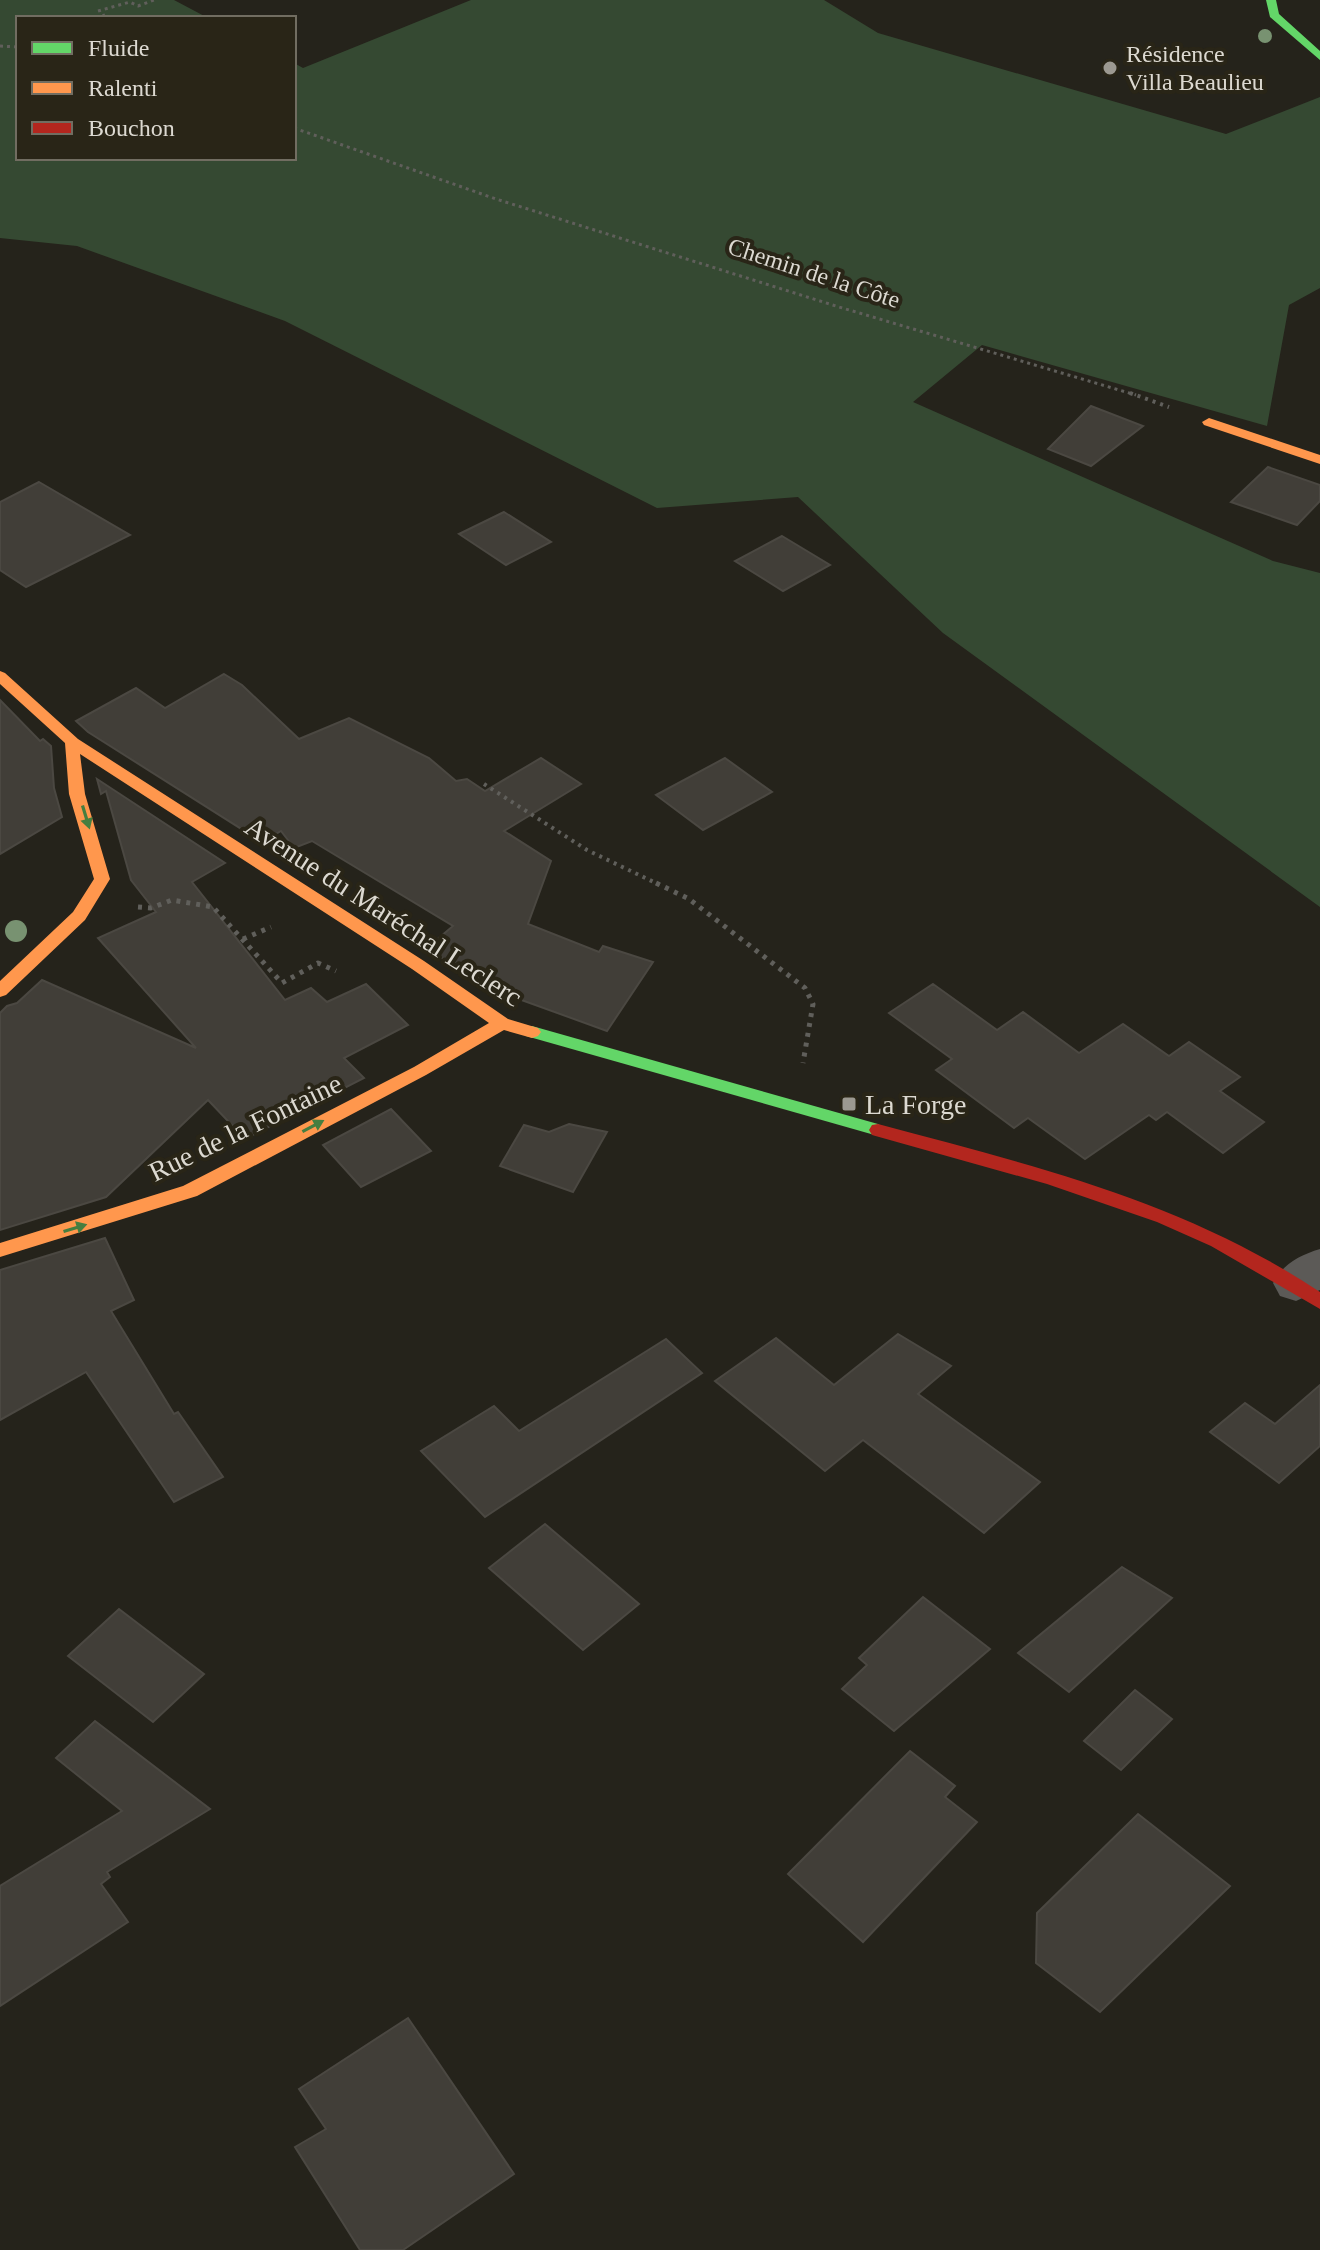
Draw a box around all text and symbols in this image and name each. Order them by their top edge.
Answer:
legend [16,16,296,160]
text: Fluide [88,35,149,61]
place label: Résidence Villa Beaulieu [1126,41,1264,95]
marker: Résidence Villa Beaulieu [1101,59,1119,77]
text: Ralenti [88,75,158,101]
text: Bouchon [88,115,175,141]
street label: Chemin de la Côte [725,233,903,313]
one-way arrow [80,805,93,829]
street label: Avenue du Maréchal Leclerc [240,810,528,1013]
street label: Rue de la Fontaine [144,1067,347,1188]
place label: La Forge [865,1089,966,1120]
marker: La Forge [840,1095,858,1113]
one-way arrow [302,1120,324,1134]
one-way arrow [63,1221,87,1234]

